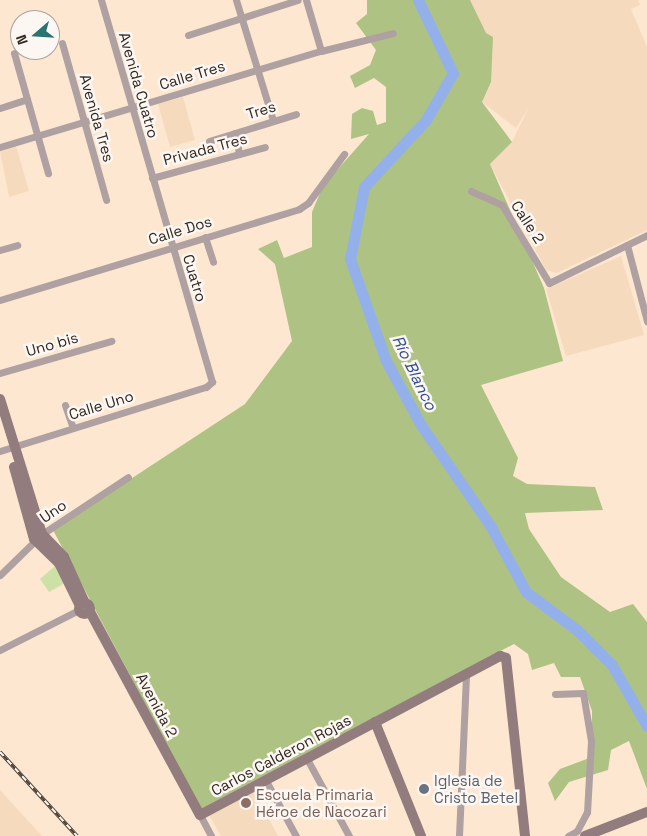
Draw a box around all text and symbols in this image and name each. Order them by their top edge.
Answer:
north arrow [10,10,60,60]
street label: Avenida Cuatro [115,30,163,140]
text: N [12,32,32,47]
street label: Calle Tres [157,56,227,94]
street label: Avenida Tres [76,72,118,164]
street label: Tres [244,97,278,123]
street label: Privada Tres [161,129,249,169]
street label: Calle 2 [508,197,548,247]
street label: Calle Dos [146,212,214,248]
street label: Cuatro [179,252,211,304]
street label: Uno bis [24,328,80,360]
water label: Río Blanco [388,332,440,414]
street label: Calle Uno [66,387,136,423]
street label: Uno [36,496,70,526]
street label: Avenida 2 [133,670,181,740]
street label: Carlos Calderon Rojas [208,711,354,799]
place label: Iglesia de Cristo Betel [434,771,518,806]
marker: Iglesia de Cristo Betel [418,783,430,795]
place label: Escuela Primaria Héroe de Nacozari [256,785,387,820]
marker: Escuela Primaria Héroe de Nacozari [240,797,252,809]

